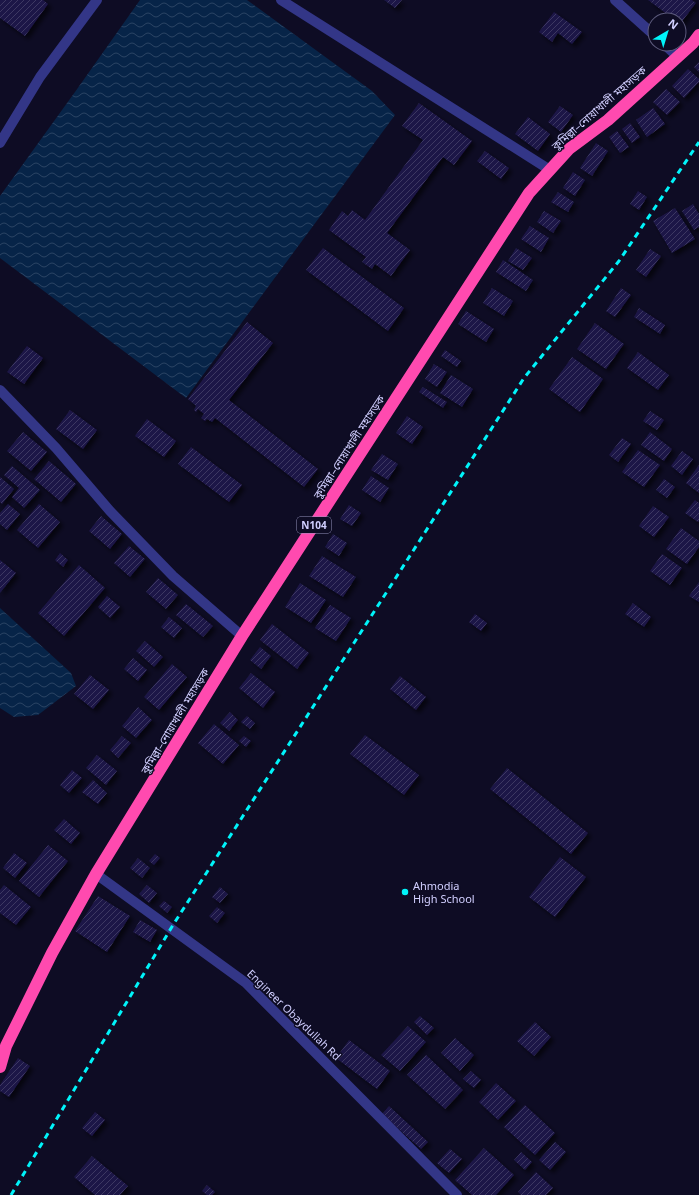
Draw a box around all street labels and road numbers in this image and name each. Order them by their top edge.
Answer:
street label: কুমিল্লা–নোয়াখালী মহাসড়ক [547,62,649,154]
street label: কুমিল্লা–নোয়াখালী মহাসড়ক [309,392,388,502]
road number: N104 [297,517,331,533]
street label: কুমিল্লা–নোয়াখালী মহাসড়ক [137,665,212,777]
street label: Engineer Obaydullah Rd [244,966,344,1063]

